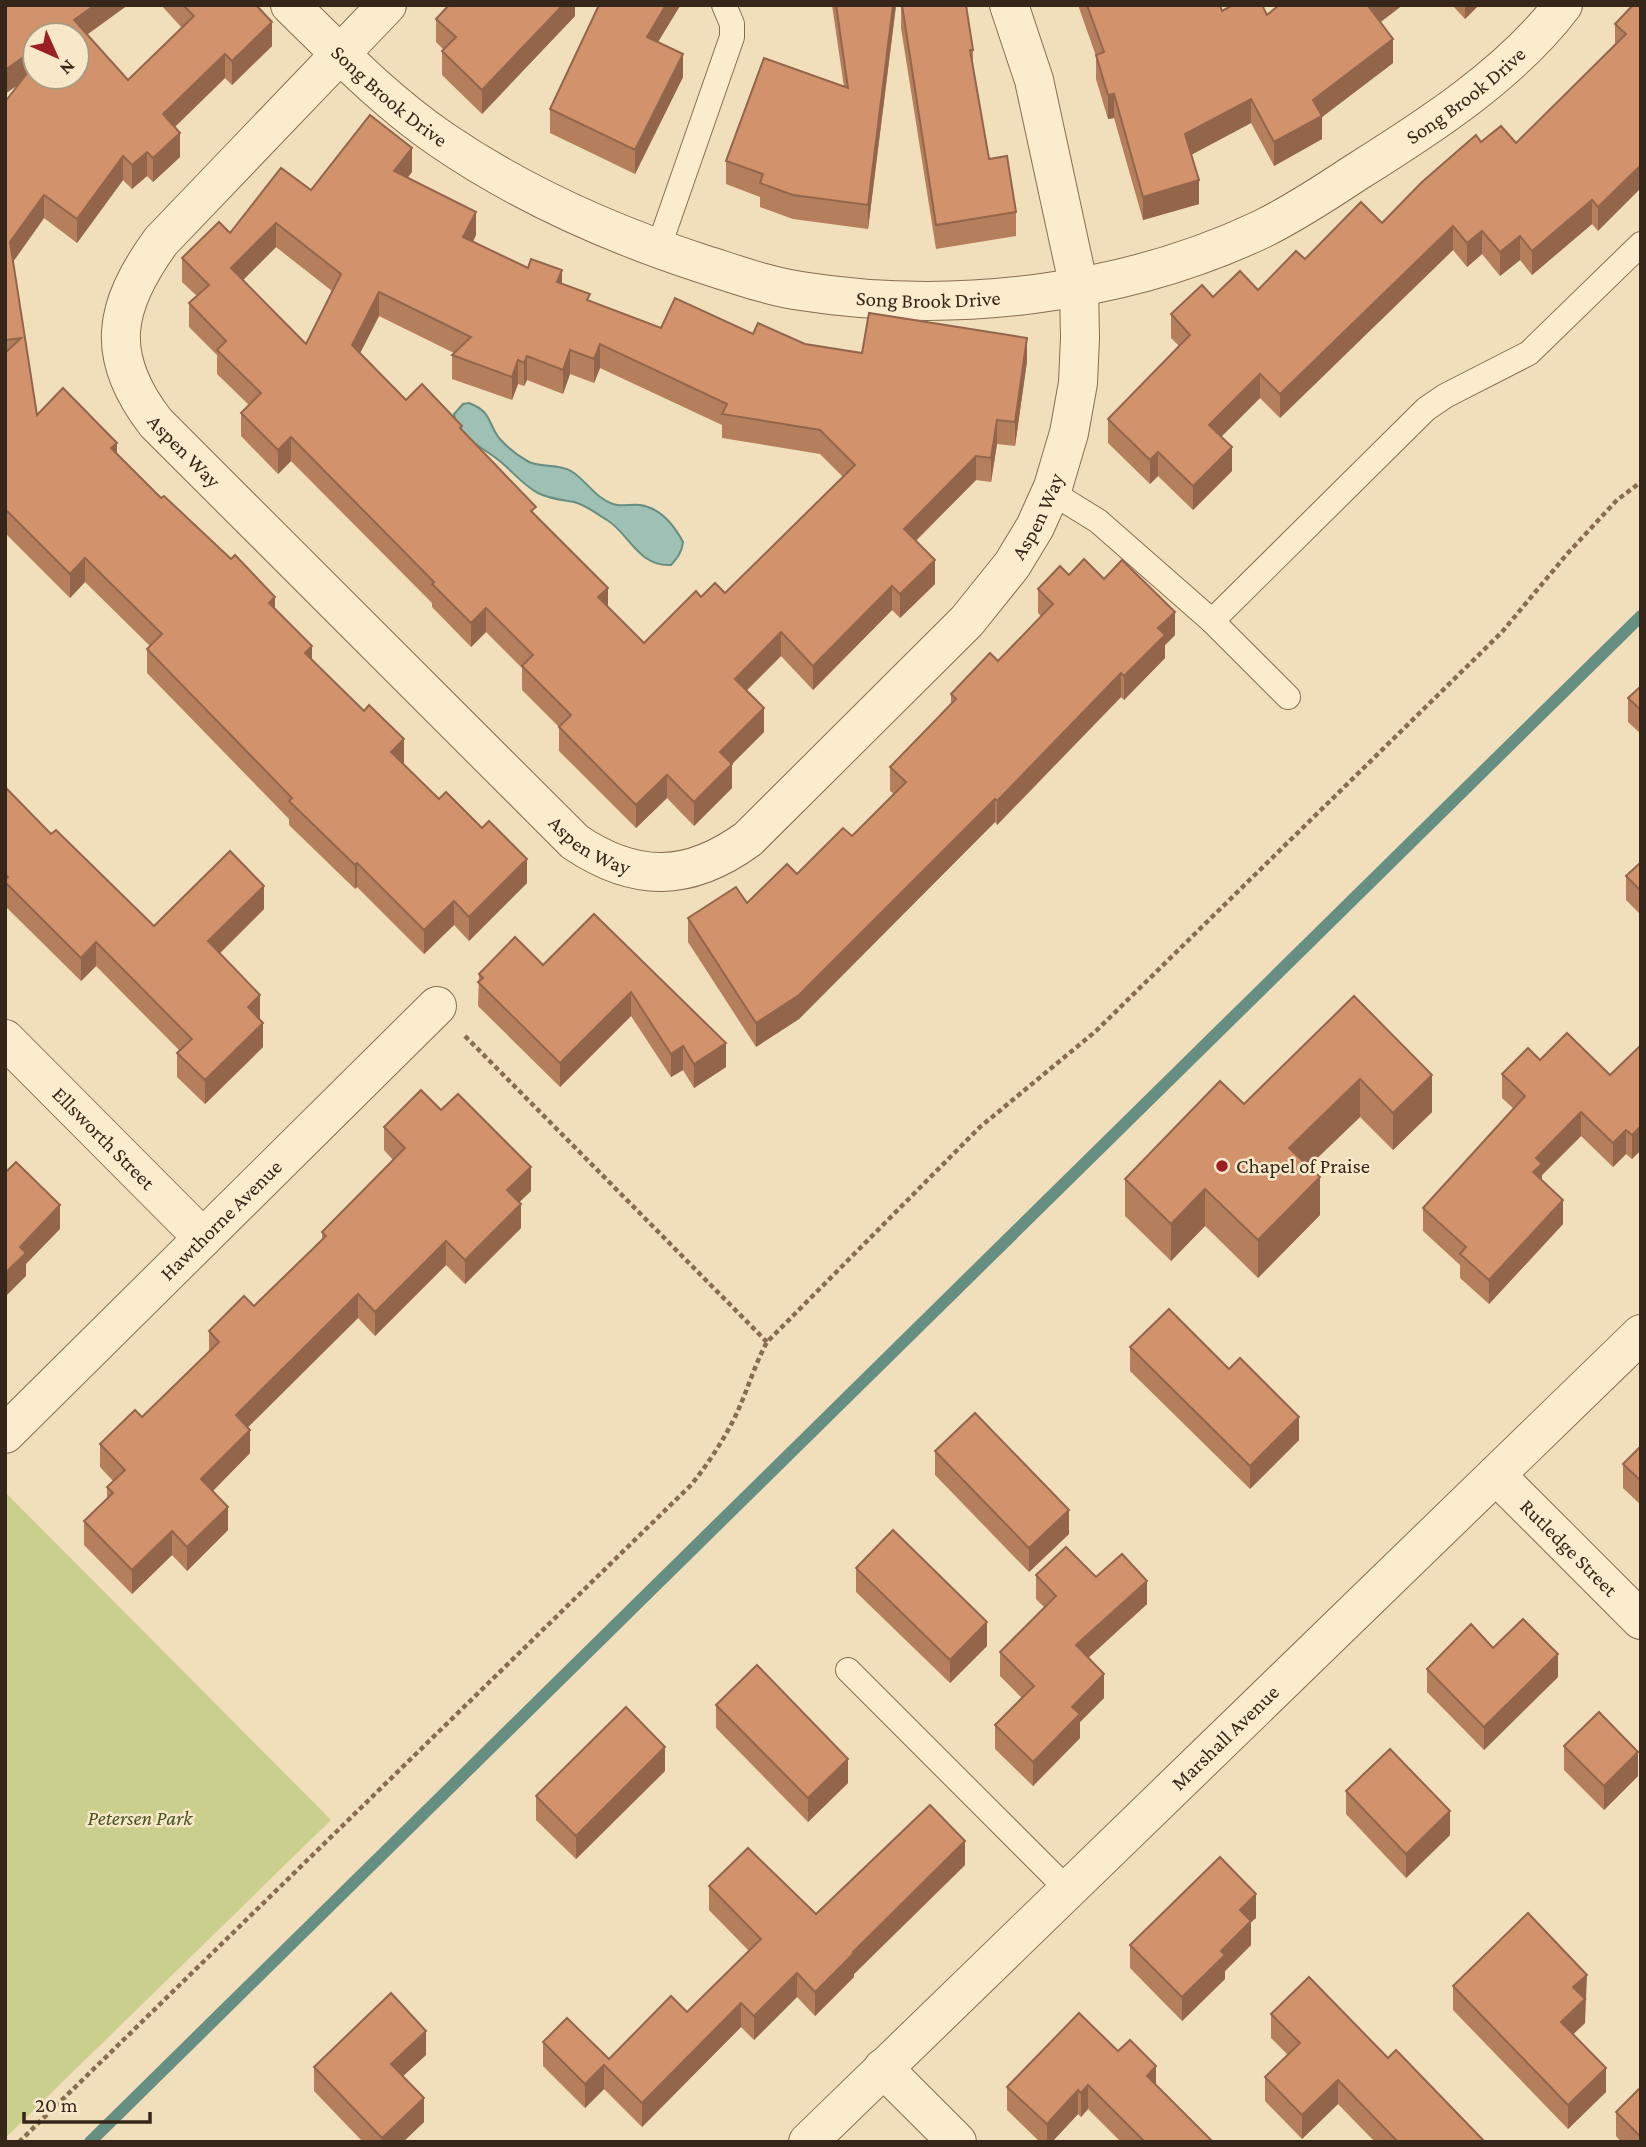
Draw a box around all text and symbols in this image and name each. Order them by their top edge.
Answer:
north arrow [21,21,91,91]
street label: Song Brook Drive [326,40,452,152]
street label: Song Brook Drive [1401,42,1531,149]
text: N [56,56,80,80]
street label: Song Brook Drive [855,286,1001,313]
street label: Aspen Way [142,410,226,493]
street label: Aspen Way [1006,470,1068,564]
street label: Aspen Way [544,811,634,880]
street label: Ellsworth Street [48,1082,161,1195]
place label: Chapel of Praise [1236,1154,1370,1178]
street label: Hawthorne Avenue [155,1155,287,1285]
marker: Chapel of Praise [1214,1158,1230,1174]
street label: Rutledge Street [1515,1494,1623,1602]
street label: Marshall Avenue [1166,1680,1284,1795]
park label: Petersen Park [88,1806,193,1830]
scale bar [24,2080,150,2124]
text: 20 m [35,2093,78,2117]

